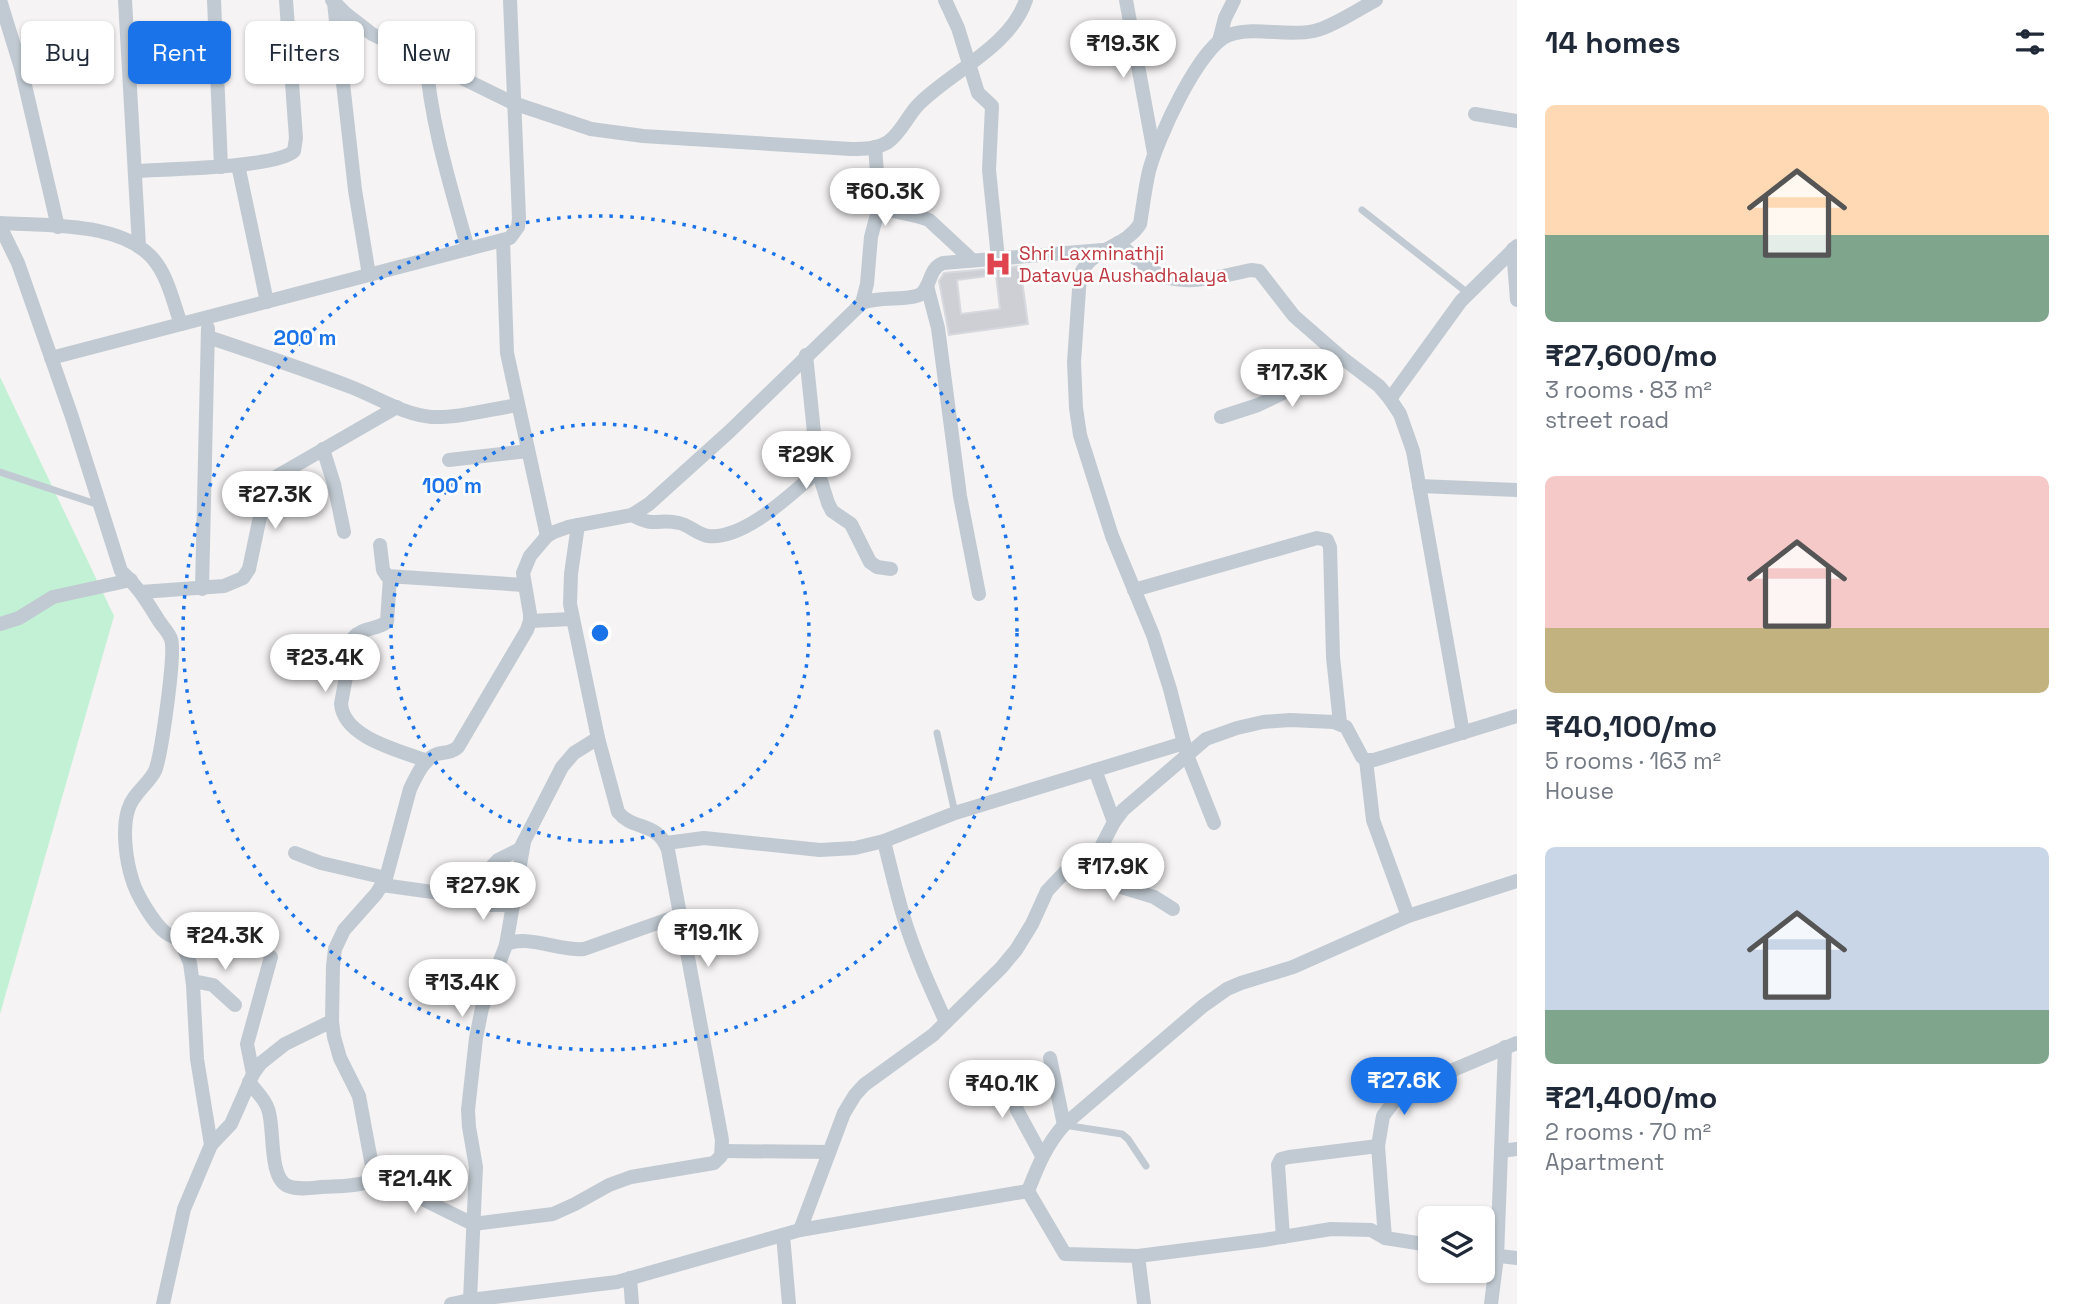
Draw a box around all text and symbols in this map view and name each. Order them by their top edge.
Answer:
pin: ₹19.3K [1066,20,1180,80]
chip: Buy [21,21,114,84]
chip: Rent [128,21,231,84]
chip: Filters [245,21,364,84]
chip: New [378,21,475,84]
text: 14 homes [1545,23,1681,62]
icon: filters [2011,23,2049,61]
text: ₹19.3K [1086,28,1160,58]
icon: home [1734,150,1860,276]
pin: ₹60.3K [828,168,942,228]
text: ₹60.3K [846,176,924,206]
place label: Shri Laxminathji Datavya Aushadhalaya [1019,241,1227,288]
hospital icon: Shri Laxminathji Datavya Aushadhalaya [983,249,1013,279]
text: 200 m [274,324,336,351]
text: ₹27,600/mo [1545,336,1717,375]
pin: ₹17.3K [1235,350,1349,409]
text: ₹17.3K [1256,357,1328,387]
text: 3 rooms · 83 m² [1545,375,1712,405]
text: street road [1545,405,1669,435]
pin: ₹29K [765,432,847,491]
text: ₹29K [778,439,834,469]
pin: ₹27.3K [218,472,332,531]
text: 100 m [422,472,482,499]
text: ₹27.3K [238,479,312,509]
icon: home [1734,521,1860,647]
centre of rings [588,621,612,645]
pin: ₹23.4K [268,634,382,694]
text: ₹23.4K [286,642,364,672]
text: ₹40,100/mo [1545,707,1717,746]
text: 5 rooms · 163 m² [1545,746,1721,776]
text: House [1545,776,1614,806]
pin: ₹17.9K [1056,844,1170,903]
text: ₹17.9K [1077,851,1149,881]
pin: ₹27.9K [426,862,540,922]
text: ₹27.9K [446,870,520,900]
icon: home [1734,892,1860,1018]
pin: ₹19.1K [651,909,765,969]
pin: ₹24.3K [168,912,282,972]
text: ₹19.1K [673,917,743,947]
text: ₹24.3K [186,920,264,950]
pin: ₹13.4K [405,960,519,1019]
text: ₹13.4K [425,967,499,997]
pin: ₹27.6K [1347,1058,1461,1117]
pin: ₹40.1K [945,1060,1059,1120]
text: ₹27.6K [1367,1065,1441,1095]
text: ₹40.1K [965,1068,1039,1098]
text: ₹21,400/mo [1545,1078,1717,1117]
text: 2 rooms · 70 m² [1545,1117,1711,1147]
text: Apartment [1545,1147,1665,1177]
pin: ₹21.4K [358,1156,472,1215]
text: ₹21.4K [378,1163,452,1193]
map controls [1418,1206,1495,1283]
button: layers [1418,1206,1495,1283]

